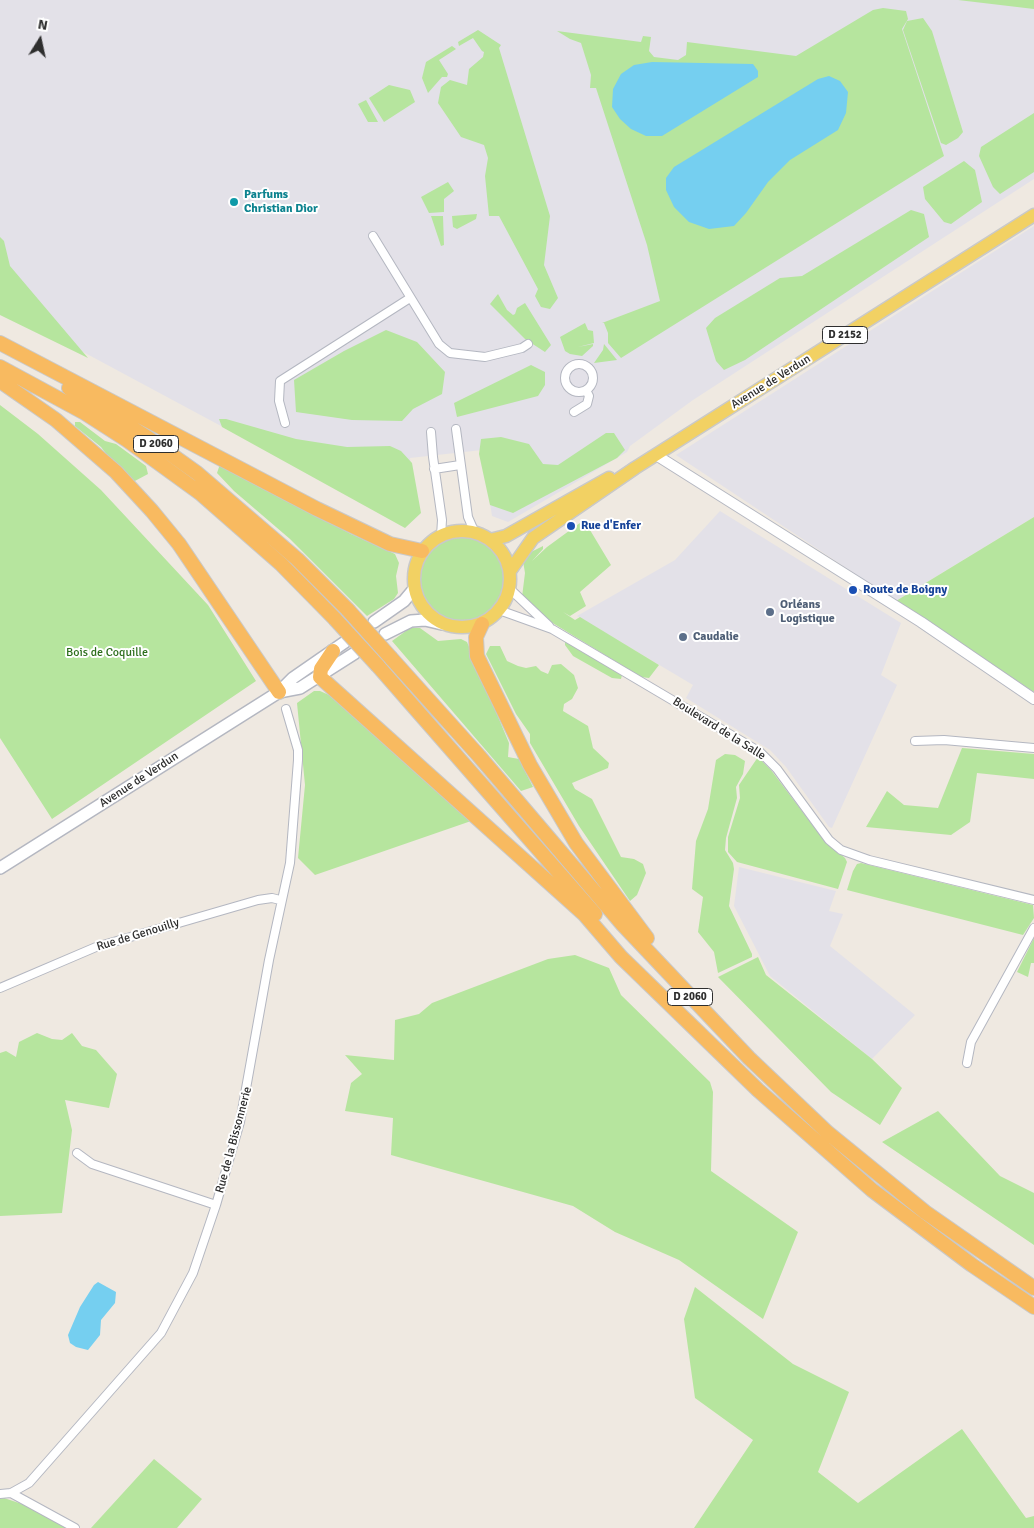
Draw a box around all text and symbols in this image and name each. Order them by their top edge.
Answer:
north arrow [15,15,65,65]
text: N [36,16,49,34]
place label: Parfums Christian Dior [244,188,318,216]
marker: Parfums Christian Dior [228,196,240,208]
road number: D 2152 [822,326,868,344]
street label: Avenue de Verdun [728,352,814,412]
road number: D 2060 [134,436,178,452]
place label: Rue d'Enfer [581,519,641,533]
marker: Rue d'Enfer [565,520,577,532]
place label: Route de Boigny [863,583,947,597]
marker: Route de Boigny [847,584,859,596]
place label: Orléans Logistique [780,598,835,626]
marker: Orléans Logistique [764,606,776,618]
place label: Caudalie [693,630,739,644]
marker: Caudalie [677,631,689,643]
park label: Bois de Coquille [66,646,148,660]
street label: Boulevard de la Salle [670,695,768,763]
street label: Avenue de Verdun [97,749,181,811]
street label: Rue de Genouilly [95,916,181,954]
road number: D 2060 [668,989,712,1006]
street label: Rue de la Bissonnerie [213,1085,255,1195]

